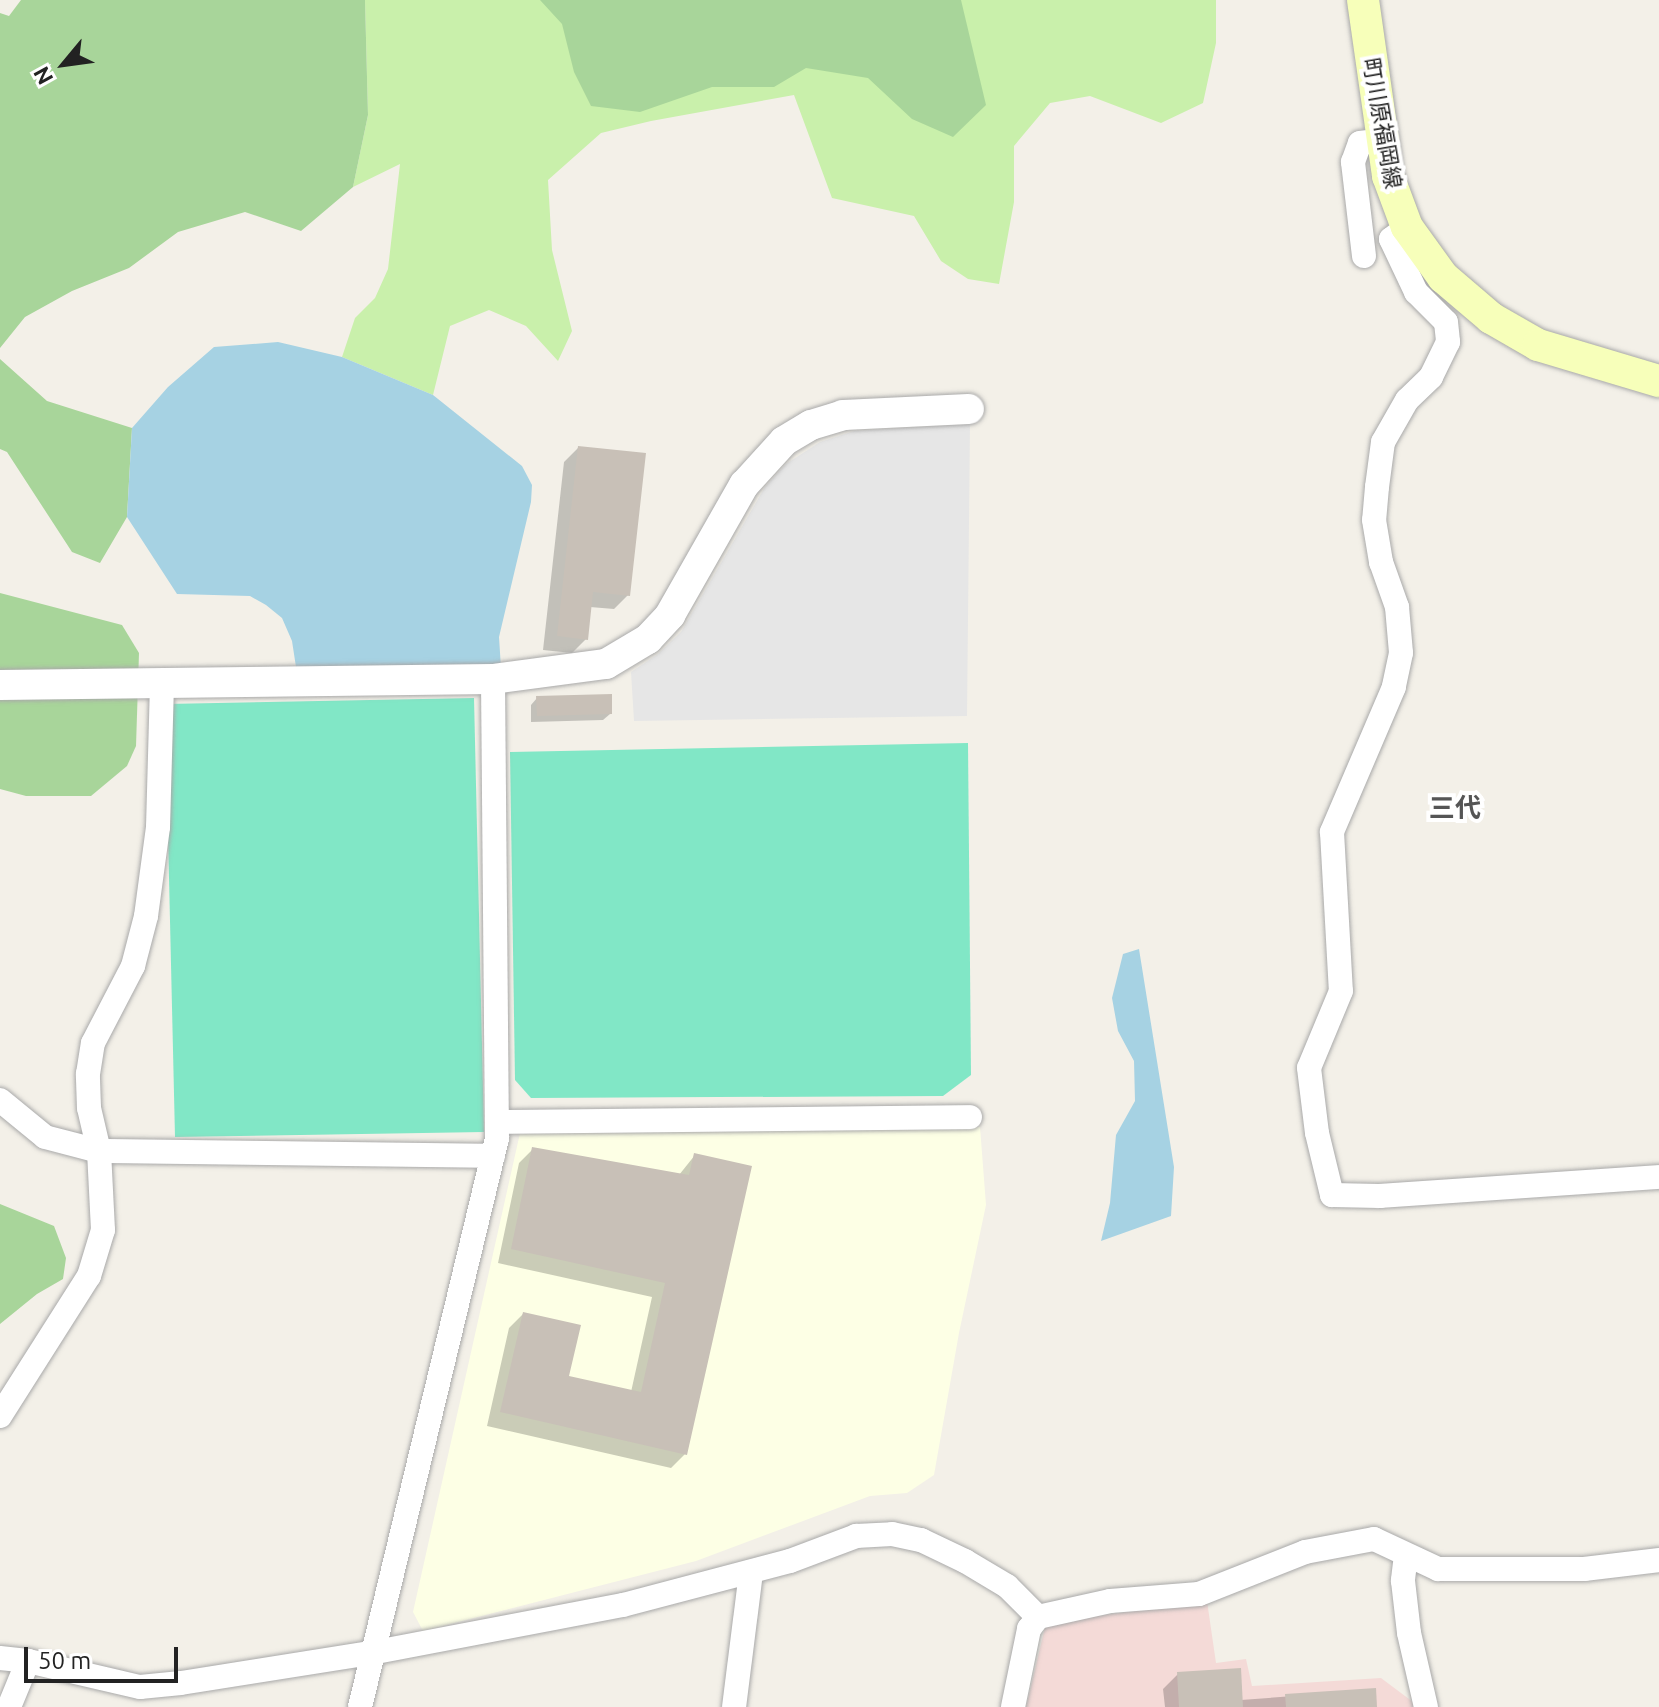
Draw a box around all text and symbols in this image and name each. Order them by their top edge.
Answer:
north arrow [24,24,104,104]
street label: 町川原福岡線 [1359,56,1407,190]
text: N [28,63,57,89]
district label: 三代 [1429,792,1481,824]
scale bar [28,1631,182,1681]
text: 50 m [38,1647,91,1674]

